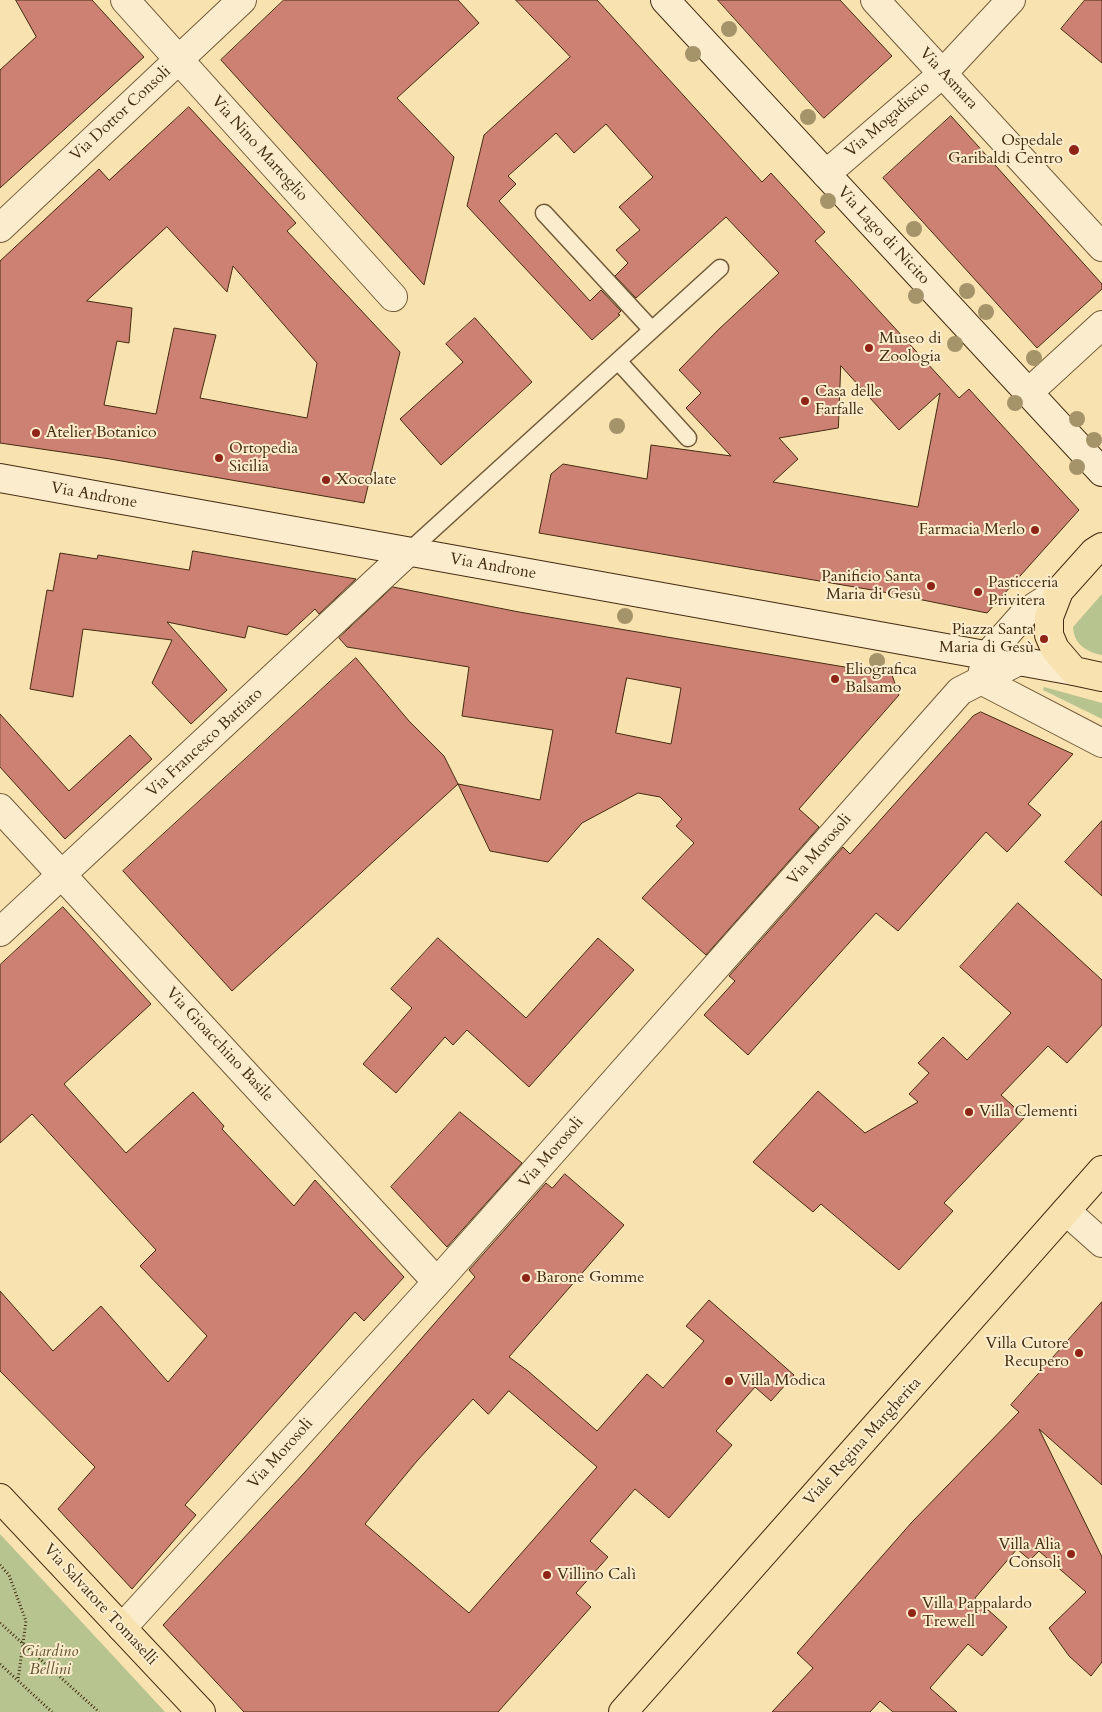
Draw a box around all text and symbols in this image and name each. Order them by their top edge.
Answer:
street label: Via Asmara [915,44,981,114]
street label: Via Dottor Consoli [67,62,175,166]
street label: Via Mogadiscio [842,78,934,162]
street label: Via Nino Martoglio [207,92,311,206]
place label: Ospedale Garibaldi Centro [948,131,1063,169]
marker: Ospedale Garibaldi Centro [1067,143,1081,157]
street label: Via Lago di Nicito [833,183,933,289]
place label: Museo di Zoologia [879,329,941,367]
marker: Museo di Zoologia [863,342,875,354]
place label: Casa delle Farfalle [815,382,882,420]
marker: Casa delle Farfalle [799,395,811,407]
place label: Atelier Botanico [46,423,157,443]
marker: Atelier Botanico [30,427,42,439]
place label: Ortopedia Sicilia [229,439,298,477]
marker: Ortopedia Sicilia [213,452,225,464]
place label: Xocolate [336,470,396,490]
marker: Xocolate [320,474,332,486]
street label: Via Androne [49,479,139,513]
place label: Farmacia Merlo [919,520,1025,540]
marker: Farmacia Merlo [1029,524,1041,536]
street label: Via Androne [448,550,538,584]
place label: Panificio Santa Maria di Gesù [821,567,921,605]
place label: Pasticceria Privitera [988,573,1058,611]
marker: Panificio Santa Maria di Gesù [925,580,937,592]
marker: Pasticceria Privitera [972,586,984,598]
place label: Piazza Santa Maria di Gesù [939,620,1034,658]
marker: Piazza Santa Maria di Gesù [1038,633,1050,645]
place label: Eliografica Balsamo [845,660,917,698]
marker: Eliografica Balsamo [829,673,841,685]
street label: Via Francesco Battiato [143,684,267,802]
street label: Via Morosoli [784,810,856,890]
street label: Via Gioacchino Basile [161,984,277,1106]
place label: Villa Clementi [979,1102,1078,1122]
marker: Villa Clementi [963,1106,975,1118]
street label: Via Morosoli [516,1113,588,1193]
place label: Barone Gomme [536,1268,645,1288]
marker: Barone Gomme [520,1272,532,1284]
place label: Villa Cutore Recupero [986,1334,1069,1372]
marker: Villa Cutore Recupero [1073,1347,1085,1359]
place label: Villa Modica [739,1371,826,1391]
street label: Viale Regina Margherita [800,1374,926,1510]
marker: Villa Modica [723,1375,735,1387]
street label: Via Morosoli [244,1415,318,1493]
place label: Villa Alia Consoli [999,1535,1061,1573]
street label: Via Salvatore Tomaselli [39,1540,161,1670]
marker: Villa Alia Consoli [1065,1548,1077,1560]
place label: Villino Calì [557,1565,636,1585]
marker: Villino Calì [541,1569,553,1581]
place label: Villa Pappalardo Trewell [922,1594,1032,1632]
marker: Villa Pappalardo Trewell [906,1607,918,1619]
park label: Giardino Bellini [22,1642,78,1680]

